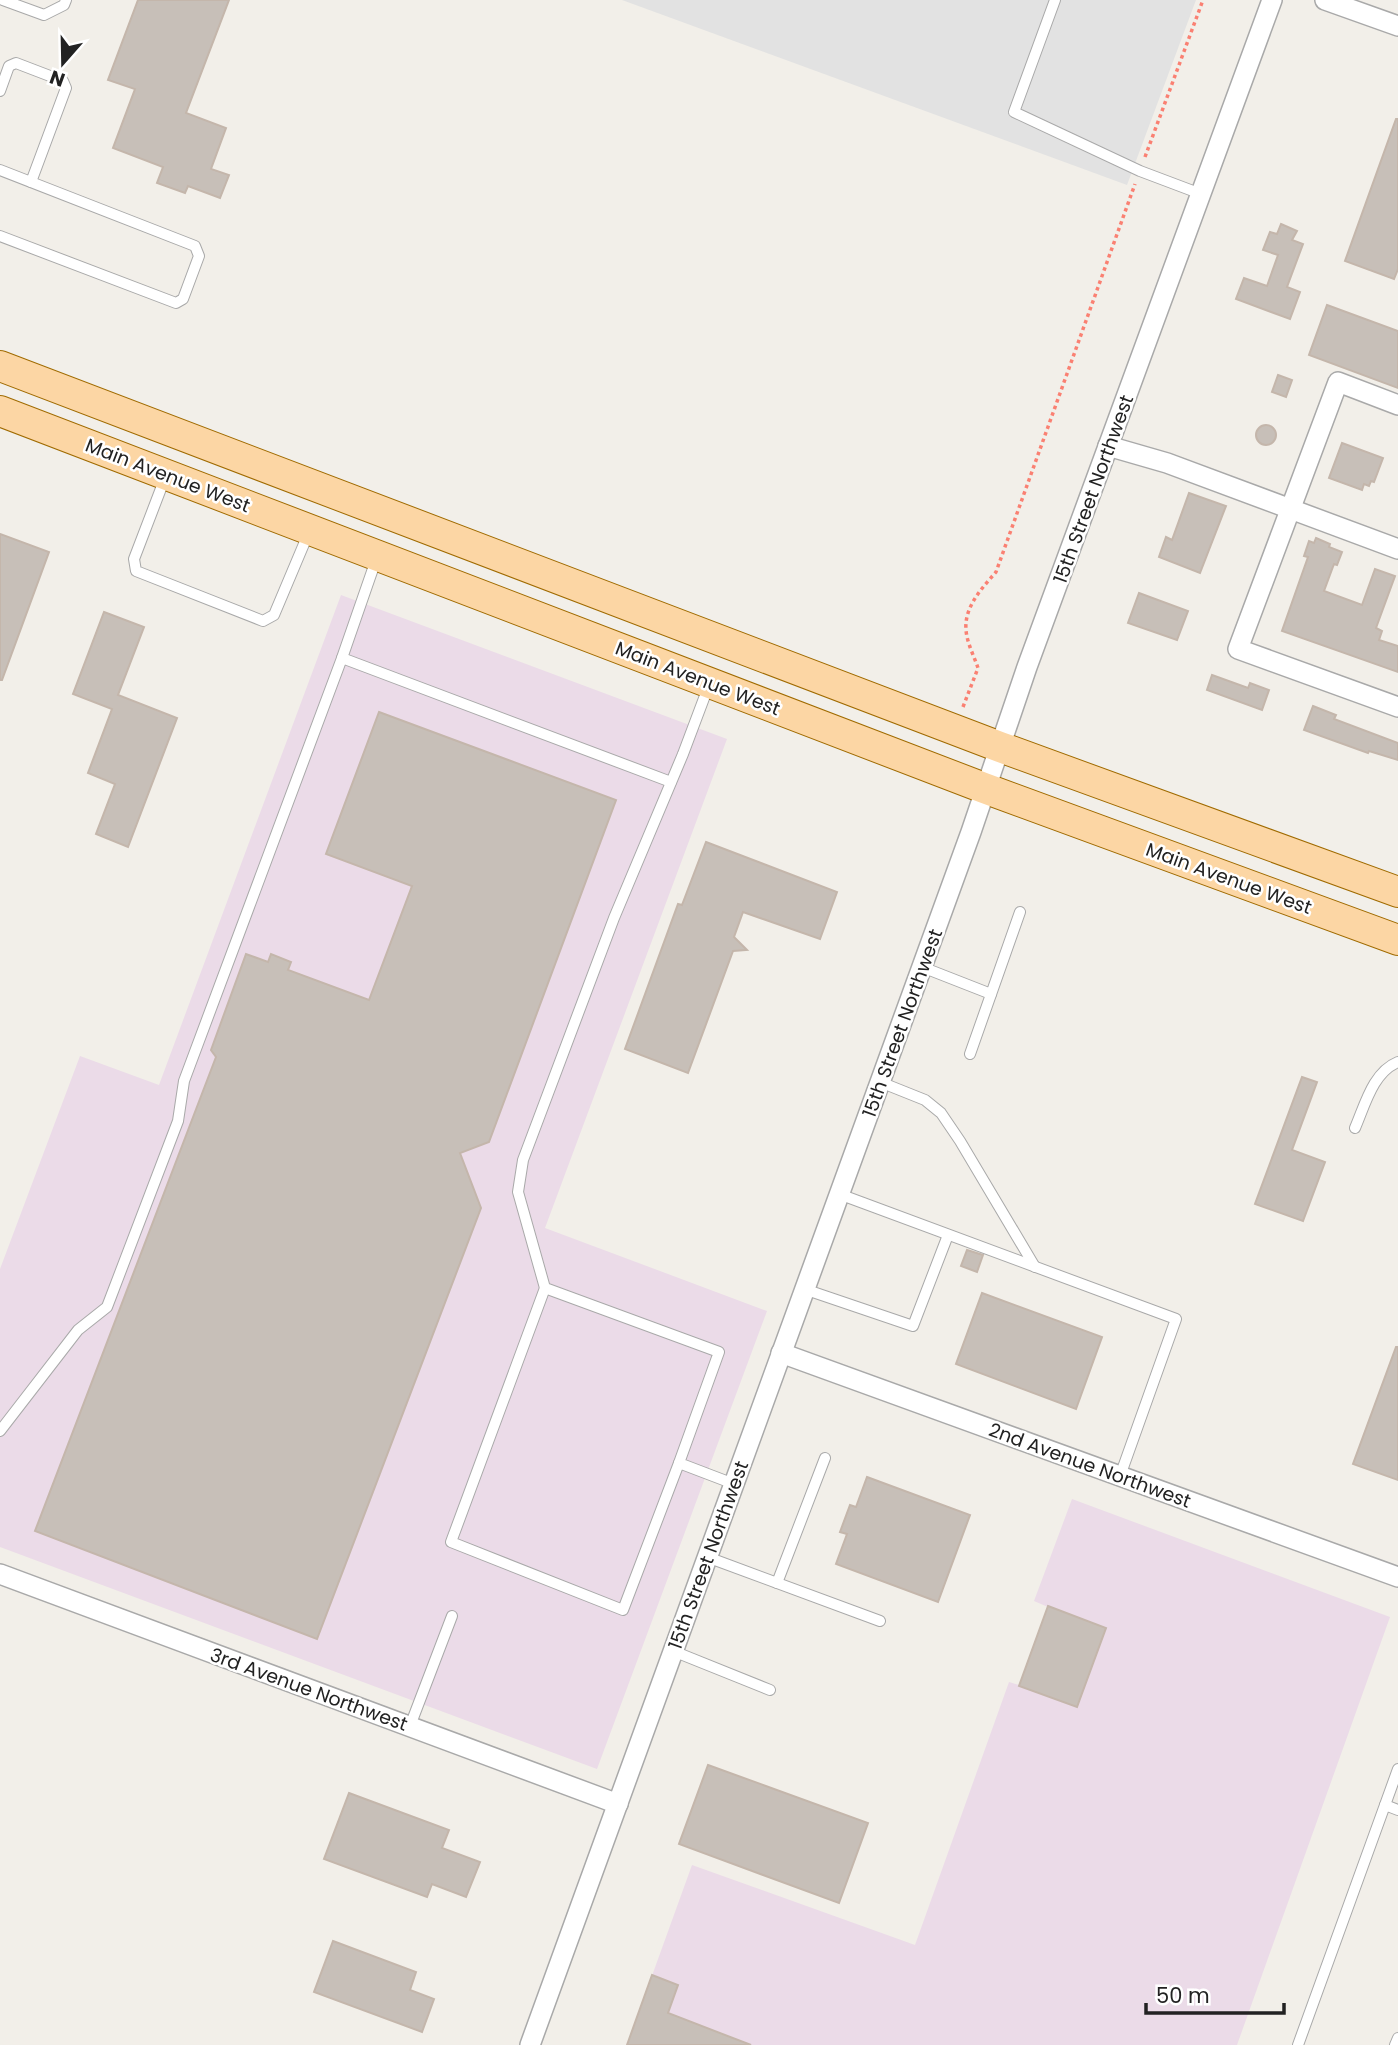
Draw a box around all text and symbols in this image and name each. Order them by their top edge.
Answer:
north arrow [28,28,98,98]
text: N [46,63,69,94]
street label: 15th Street Northwest [1047,391,1140,587]
street label: Main Avenue West [81,432,254,519]
street label: Main Avenue West [611,635,784,722]
street label: Main Avenue West [1142,836,1316,921]
street label: 15th Street Northwest [856,925,949,1121]
street label: 2nd Avenue Northwest [985,1416,1195,1515]
street label: 15th Street Northwest [662,1457,755,1653]
street label: 3rd Avenue Northwest [206,1641,411,1738]
scale bar [1146,1972,1284,2016]
text: 50 m [1156,1981,1210,2010]

